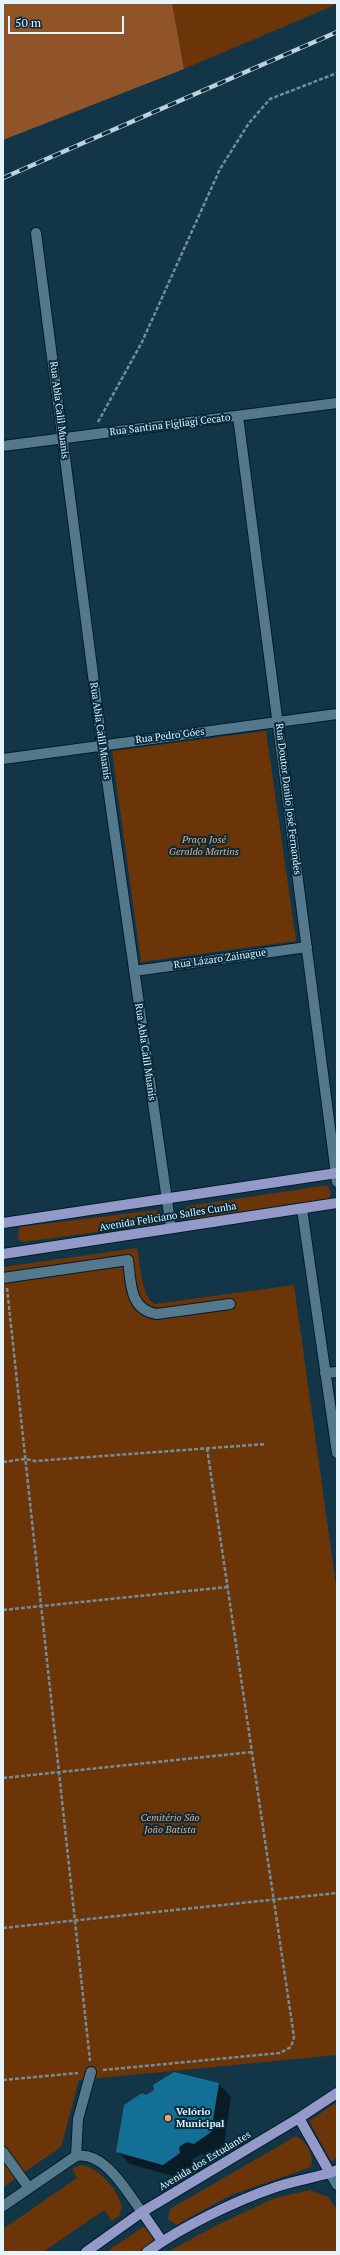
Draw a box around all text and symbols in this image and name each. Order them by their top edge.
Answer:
scale bar [10,8,126,34]
text: 50 m [15,15,41,30]
street label: Rua Abla Calil Muanis [47,361,71,459]
street label: Rua Santina Figliagi Cecato [109,412,231,438]
street label: Rua Abla Calil Muanis [87,682,113,780]
street label: Rua Doutor Danilo José Fernandes [273,723,303,875]
street label: Rua Pedro Góes [135,726,205,746]
park label: Praça José Geraldo Martins [169,834,239,858]
street label: Rua Lázaro Zainague [173,947,267,971]
street label: Rua Abla Calil Muanis [132,1003,158,1101]
street label: Avenida Feliciano Salles Cunha [99,1200,237,1234]
park label: Cemitério São João Batista [140,1812,200,1836]
place label: Velório Municipal [176,2106,224,2130]
marker: Velório Municipal [163,2113,173,2123]
street label: Avenida dos Estudantes [157,2129,253,2193]

